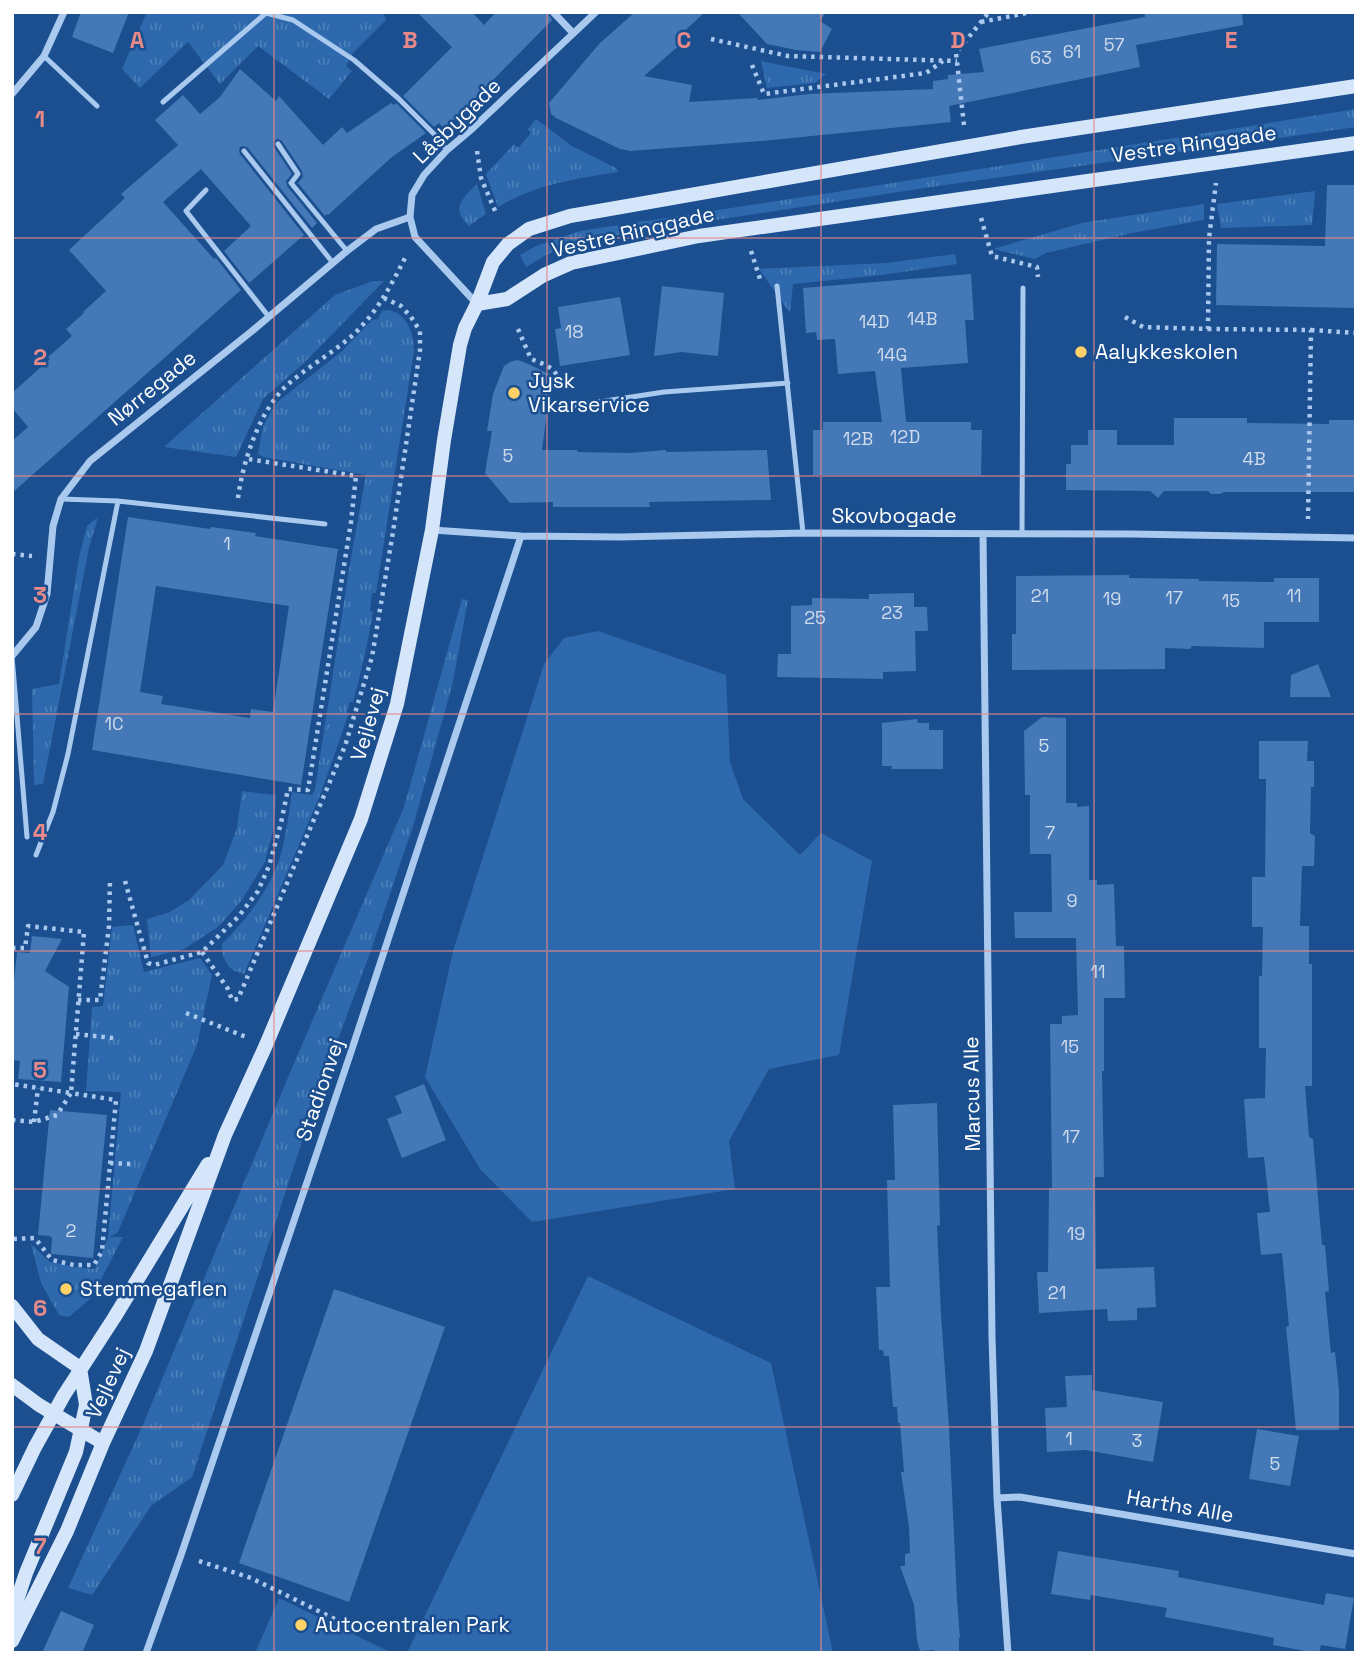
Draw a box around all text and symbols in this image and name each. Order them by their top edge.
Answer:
text: A [130,25,145,55]
text: B [402,25,418,55]
text: C [677,25,691,55]
text: D [950,25,966,55]
text: E [1225,25,1237,55]
house number: 57 [1104,33,1124,56]
house number: 61 [1063,40,1081,63]
house number: 63 [1030,46,1052,69]
street label: Låsbygade [407,72,506,169]
text: 1 [35,104,45,134]
street label: Vestre Ringgade [1110,119,1278,168]
street label: Vestre Ringgade [549,200,717,263]
house number: 14B [907,307,937,330]
house number: 14D [859,310,889,333]
house number: 18 [565,320,583,343]
place label: Aalykkeskolen [1095,338,1238,365]
text: 2 [33,342,47,372]
house number: 14G [877,343,907,366]
street label: Nørregade [102,344,201,431]
marker: Aalykkeskolen [1073,344,1089,360]
place label: Jysk Vikarservice [528,367,650,418]
marker: Jysk Vikarservice [506,385,522,401]
house number: 12D [890,425,920,448]
house number: 12B [843,427,873,450]
house number: 5 [503,444,513,467]
house number: 4B [1242,447,1266,470]
street label: Skovbogade [831,502,957,529]
house number: 1 [223,532,231,555]
text: 3 [33,580,47,610]
house number: 21 [1031,584,1049,607]
house number: 11 [1286,584,1302,607]
house number: 17 [1165,586,1183,609]
house number: 19 [1103,587,1121,610]
house number: 15 [1222,589,1240,612]
house number: 23 [881,601,903,624]
house number: 25 [804,606,826,629]
street label: Vejlevej [344,684,391,764]
house number: 1C [104,712,124,735]
house number: 5 [1039,734,1049,757]
text: 4 [33,817,48,847]
house number: 7 [1045,821,1055,844]
house number: 9 [1066,889,1078,912]
house number: 11 [1090,960,1106,983]
street label: Stadionvej [289,1035,350,1145]
house number: 15 [1061,1035,1079,1058]
street label: Marcus Alle [957,1036,986,1152]
text: 5 [33,1055,47,1085]
house number: 17 [1062,1125,1080,1148]
house number: 2 [66,1219,76,1242]
house number: 19 [1067,1222,1085,1245]
place label: Stemmegaflen [80,1275,227,1302]
marker: Stemmegaflen [58,1281,74,1297]
house number: 21 [1048,1281,1066,1304]
text: 6 [33,1293,47,1323]
street label: Vejlevej [79,1343,136,1423]
house number: 1 [1065,1427,1073,1450]
house number: 3 [1132,1429,1142,1452]
house number: 5 [1270,1452,1280,1475]
street label: Harths Alle [1124,1483,1236,1528]
text: 7 [34,1531,47,1561]
place label: Autocentralen Park [315,1611,510,1638]
marker: Autocentralen Park [293,1617,309,1633]

